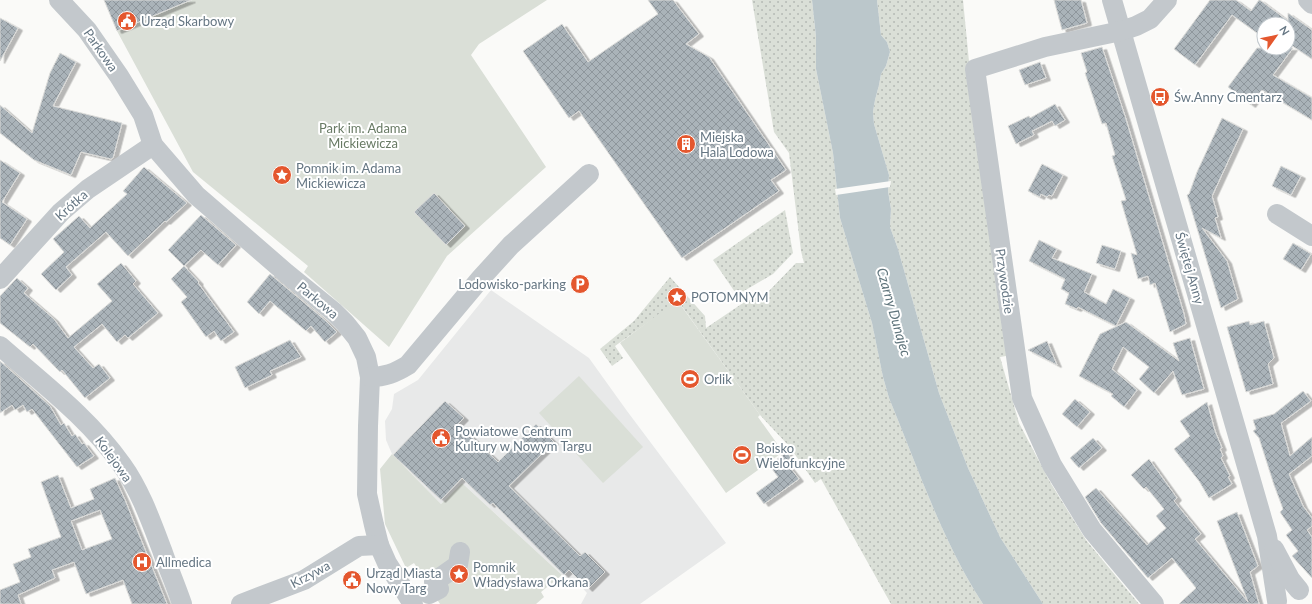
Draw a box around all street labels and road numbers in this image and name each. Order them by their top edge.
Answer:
street label: Parkowa [80,25,122,75]
street label: Krótka [52,186,90,224]
street label: Świętej Anny [1172,230,1208,306]
street label: Przywodzie [993,247,1018,315]
street label: Parkowa [294,278,342,322]
street label: Kolejowa [92,433,136,485]
street label: Krzywa [287,557,333,591]

